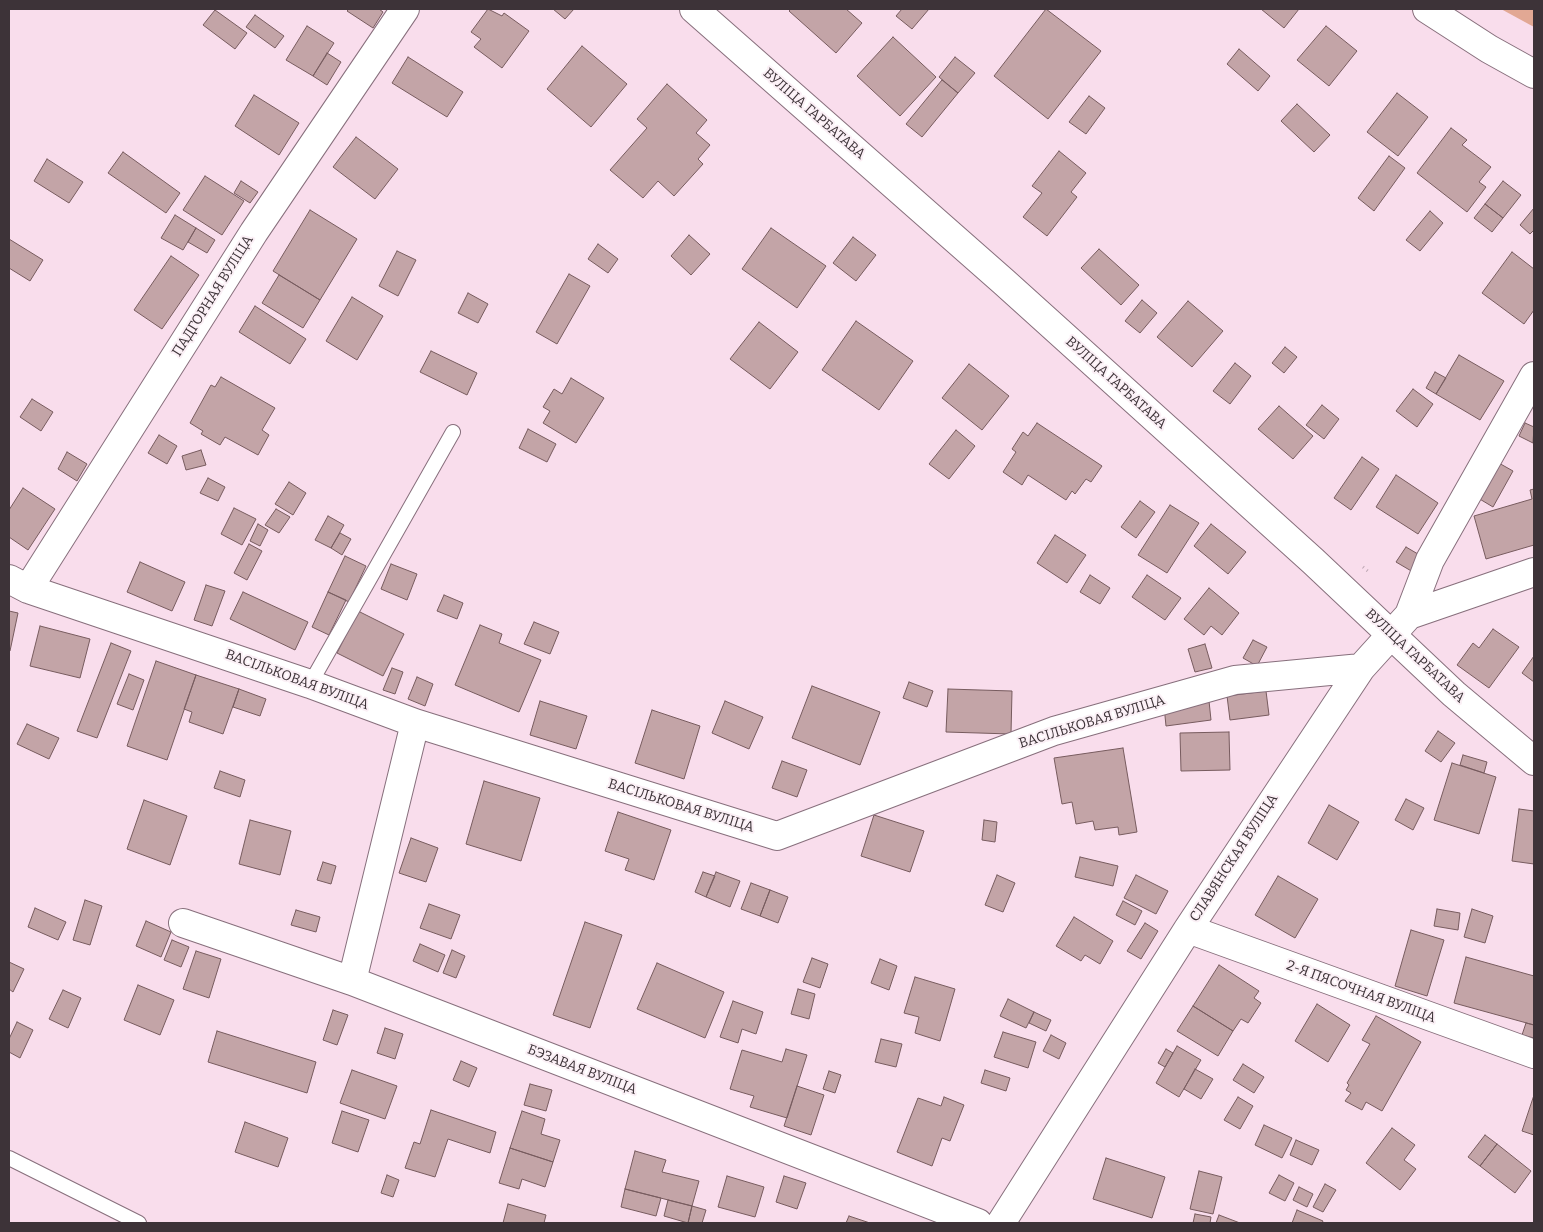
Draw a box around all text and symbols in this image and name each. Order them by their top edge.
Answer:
street label: ВУЛІЦА ГАРБАТАВА [759,65,869,163]
street label: ПАДГОРНАЯ ВУЛІЦА [169,232,257,360]
street label: ВУЛІЦА ГАРБАТАВА [1062,333,1170,433]
street label: ВУЛІЦА ГАРБАТАВА [1362,606,1468,706]
street label: ВАСІЛЬКОВАЯ ВУЛІЦА [223,646,371,714]
street label: ВАСІЛЬКОВАЯ ВУЛІЦА [1017,692,1167,752]
street label: ВАСІЛЬКОВАЯ ВУЛІЦА [606,776,756,836]
street label: СЛАВЯНСКАЯ ВУЛІЦА [1186,791,1282,925]
street label: 2-Я ПЯСОЧНАЯ ВУЛІЦА [1284,957,1438,1027]
street label: БЭЗАВАЯ ВУЛІЦА [525,1041,639,1099]

